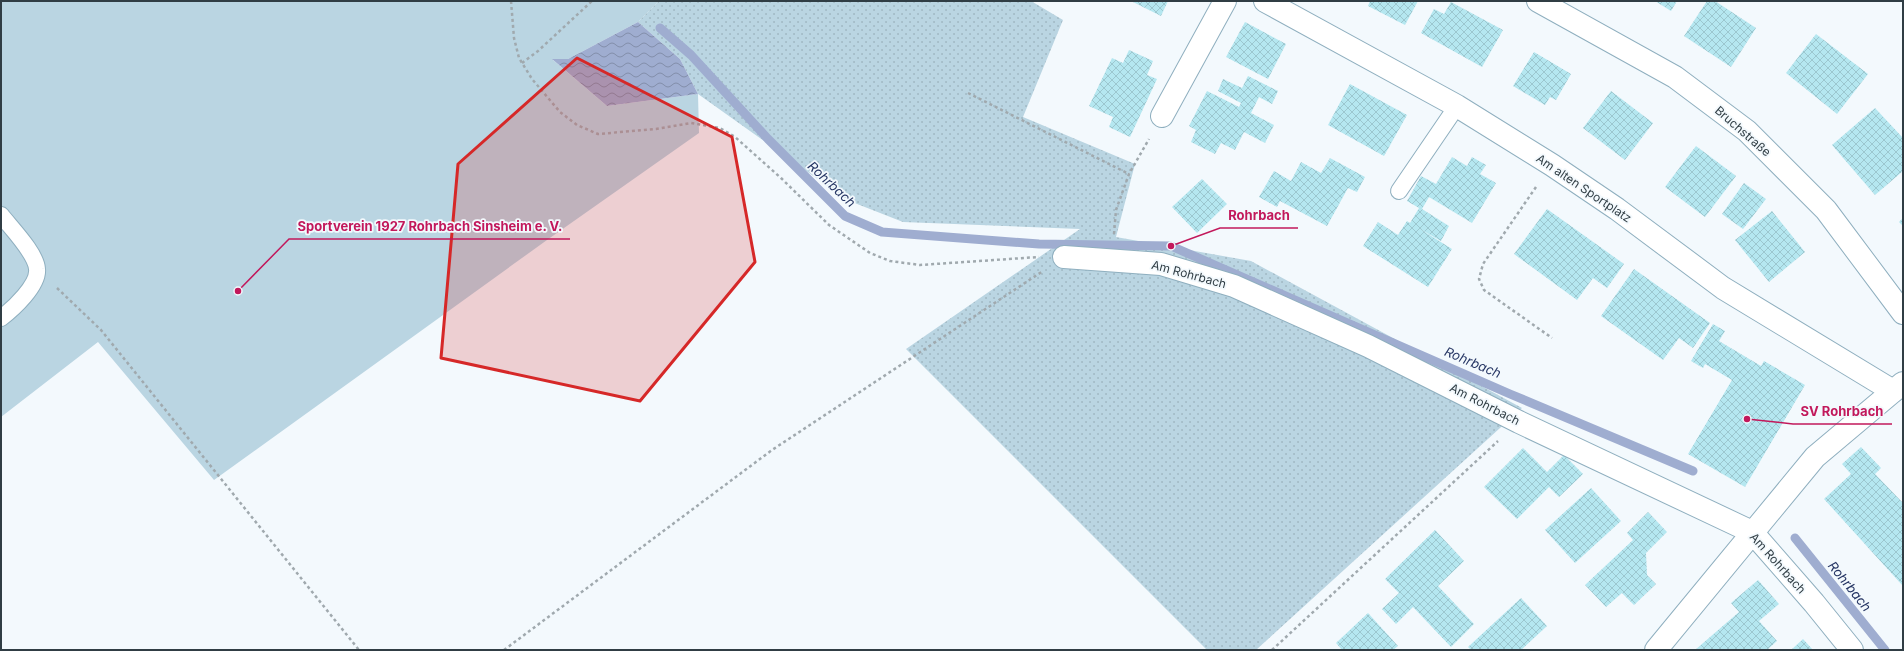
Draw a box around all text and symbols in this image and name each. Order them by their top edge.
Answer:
street label: Bruchstraße [1712,103,1774,159]
street label: Am alten Sportplatz [1534,151,1634,225]
water label: Rohrbach [805,158,860,210]
callout: Rohrbach [1220,203,1298,228]
text: Rohrbach [1228,207,1290,223]
callout: Sportverein 1927 Rohrbach Sinsheim e. V. [289,214,570,239]
text: Sportverein 1927 Rohrbach Sinsheim e. V. [298,218,562,234]
street label: Am Rohrbach [1150,257,1228,291]
water label: Rohrbach [1442,343,1504,381]
street label: Am Rohrbach [1447,380,1523,428]
callout: SV Rohrbach [1793,399,1892,424]
text: SV Rohrbach [1801,403,1883,419]
street label: Am Rohrbach [1747,529,1809,597]
water label: Rohrbach [1825,558,1875,615]

